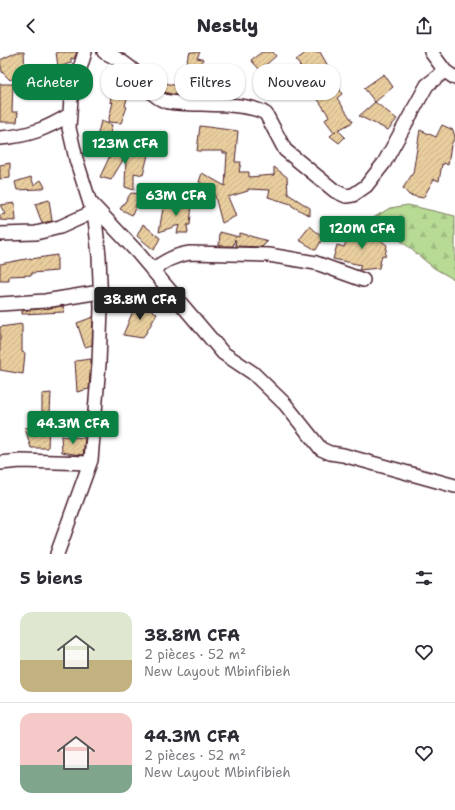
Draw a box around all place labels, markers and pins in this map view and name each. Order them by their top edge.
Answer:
pin: 123M CFA [84,131,166,165]
pin: 63M CFA [139,183,213,217]
pin: 120M CFA [321,216,403,250]
pin: 38.8M CFA [94,287,186,321]
pin: 44.3M CFA [27,411,119,445]

